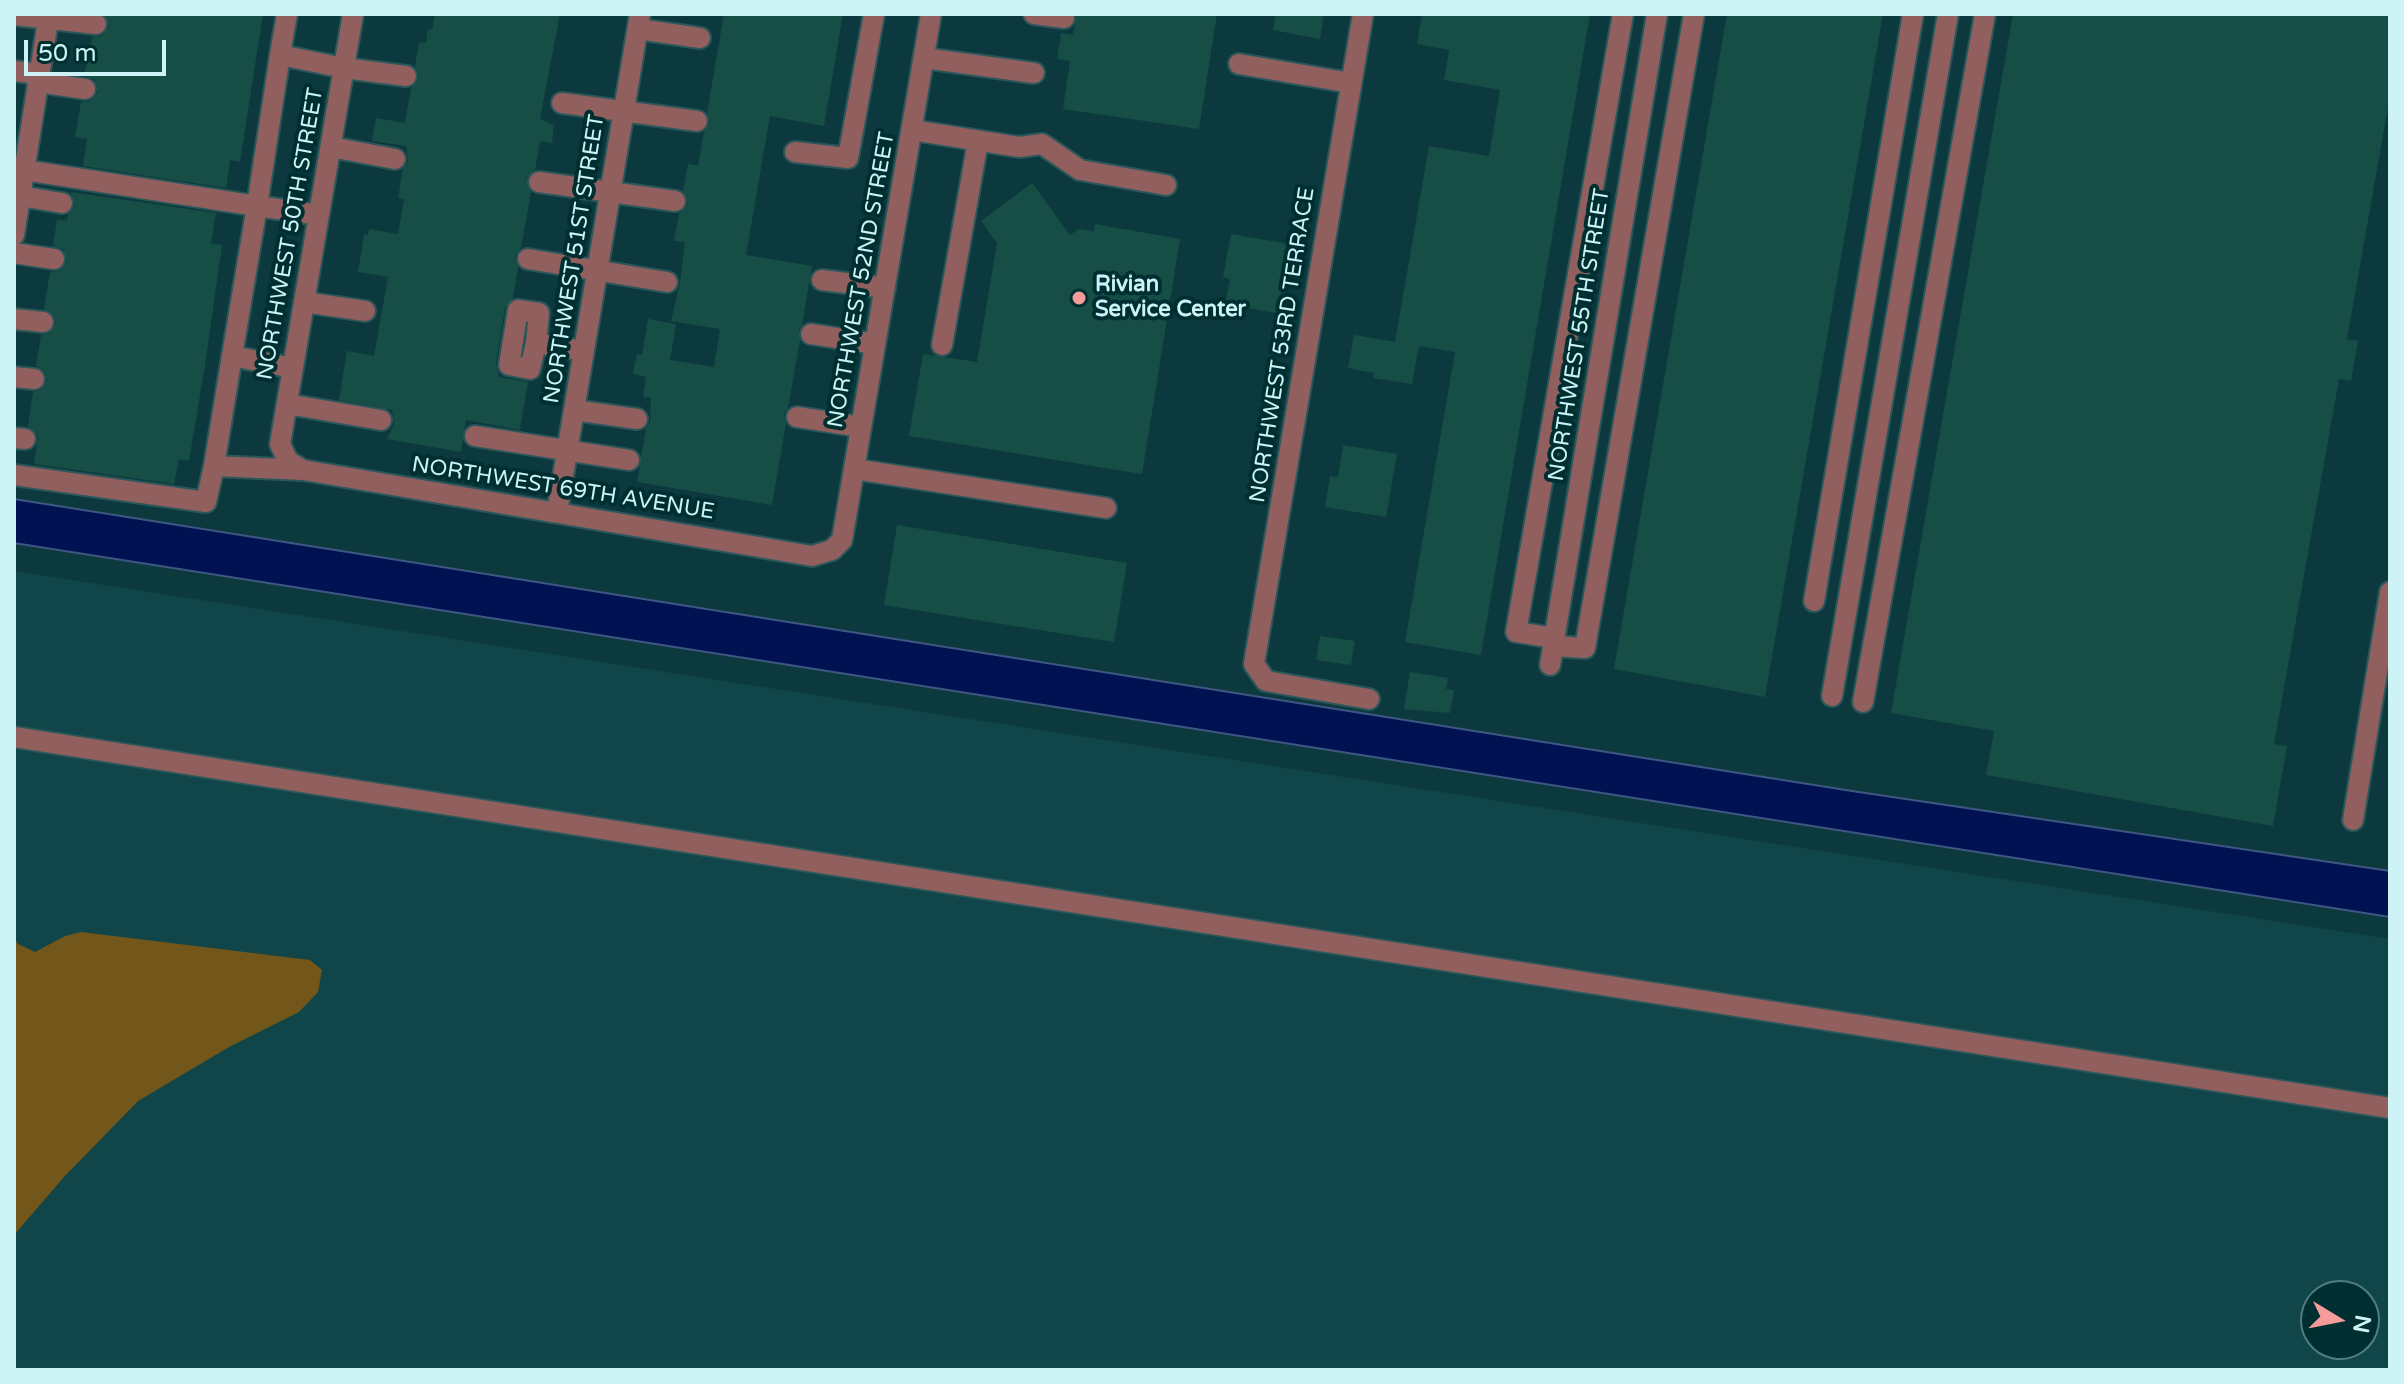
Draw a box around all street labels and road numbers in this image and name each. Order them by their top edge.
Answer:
street label: NORTHWEST 50TH STREET [252,86,330,382]
street label: NORTHWEST 51ST STREET [539,113,611,405]
street label: NORTHWEST 52ND STREET [823,130,901,430]
street label: NORTHWEST 53RD TERRACE [1245,185,1321,505]
street label: NORTHWEST 55TH STREET [1544,187,1616,483]
street label: NORTHWEST 69TH AVENUE [410,452,716,526]

